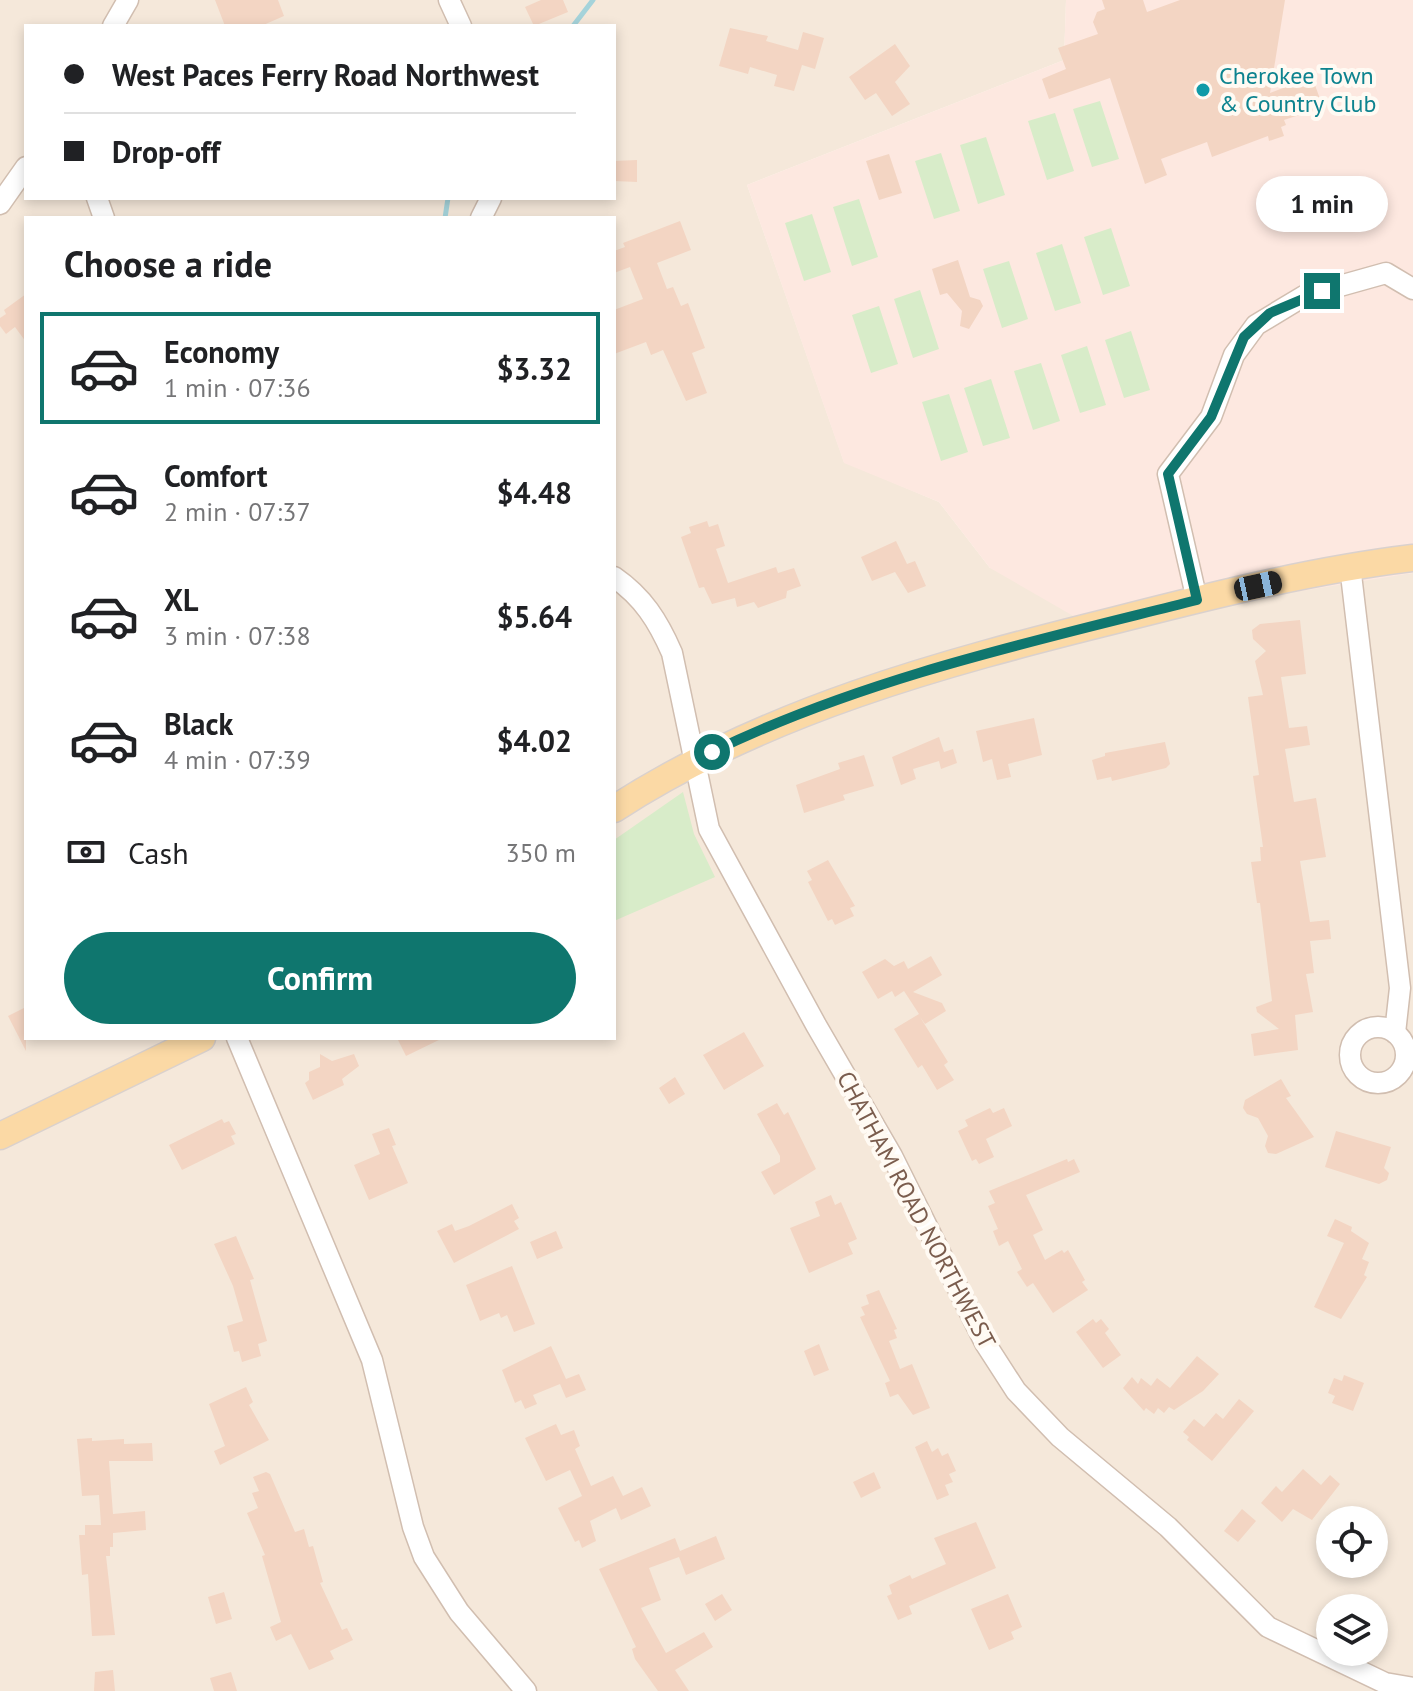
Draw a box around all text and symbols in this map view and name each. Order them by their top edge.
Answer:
text: West Paces Ferry Road Northwest [112,55,539,94]
place label: Cherokee Town & Country Club [1219,60,1376,119]
marker: Cherokee Town & Country Club [1194,81,1212,99]
text: Drop-off [112,132,220,171]
callout: 1 min [1256,175,1388,231]
text: 1 min [1290,187,1354,220]
text: Choose a ride [64,240,272,287]
route end [1304,273,1340,309]
icon: car [68,332,140,404]
text: Economy [164,332,279,371]
text: $3.32 [497,349,572,388]
text: 1 min · 07:36 [164,371,311,404]
icon: car [68,456,140,528]
text: Comfort [164,456,267,495]
text: $4.48 [497,473,572,512]
text: 2 min · 07:37 [164,495,311,528]
car [1232,569,1284,603]
icon: car [68,580,140,652]
text: XL [164,580,198,619]
text: $5.64 [497,597,572,636]
text: 3 min · 07:38 [164,619,311,652]
icon: car [68,704,140,776]
text: Black [164,704,233,743]
text: $4.02 [497,721,572,760]
route start [694,734,730,770]
text: 4 min · 07:39 [164,743,311,776]
icon: cash [64,830,108,874]
text: Cash [128,833,189,872]
text: 350 m [505,836,576,869]
button: Confirm [64,932,576,1024]
street label: CHATHAM ROAD NORTHWEST [830,1066,1003,1354]
map controls [1316,1506,1388,1666]
button: locate [1316,1506,1388,1578]
button: layers [1316,1594,1388,1666]

